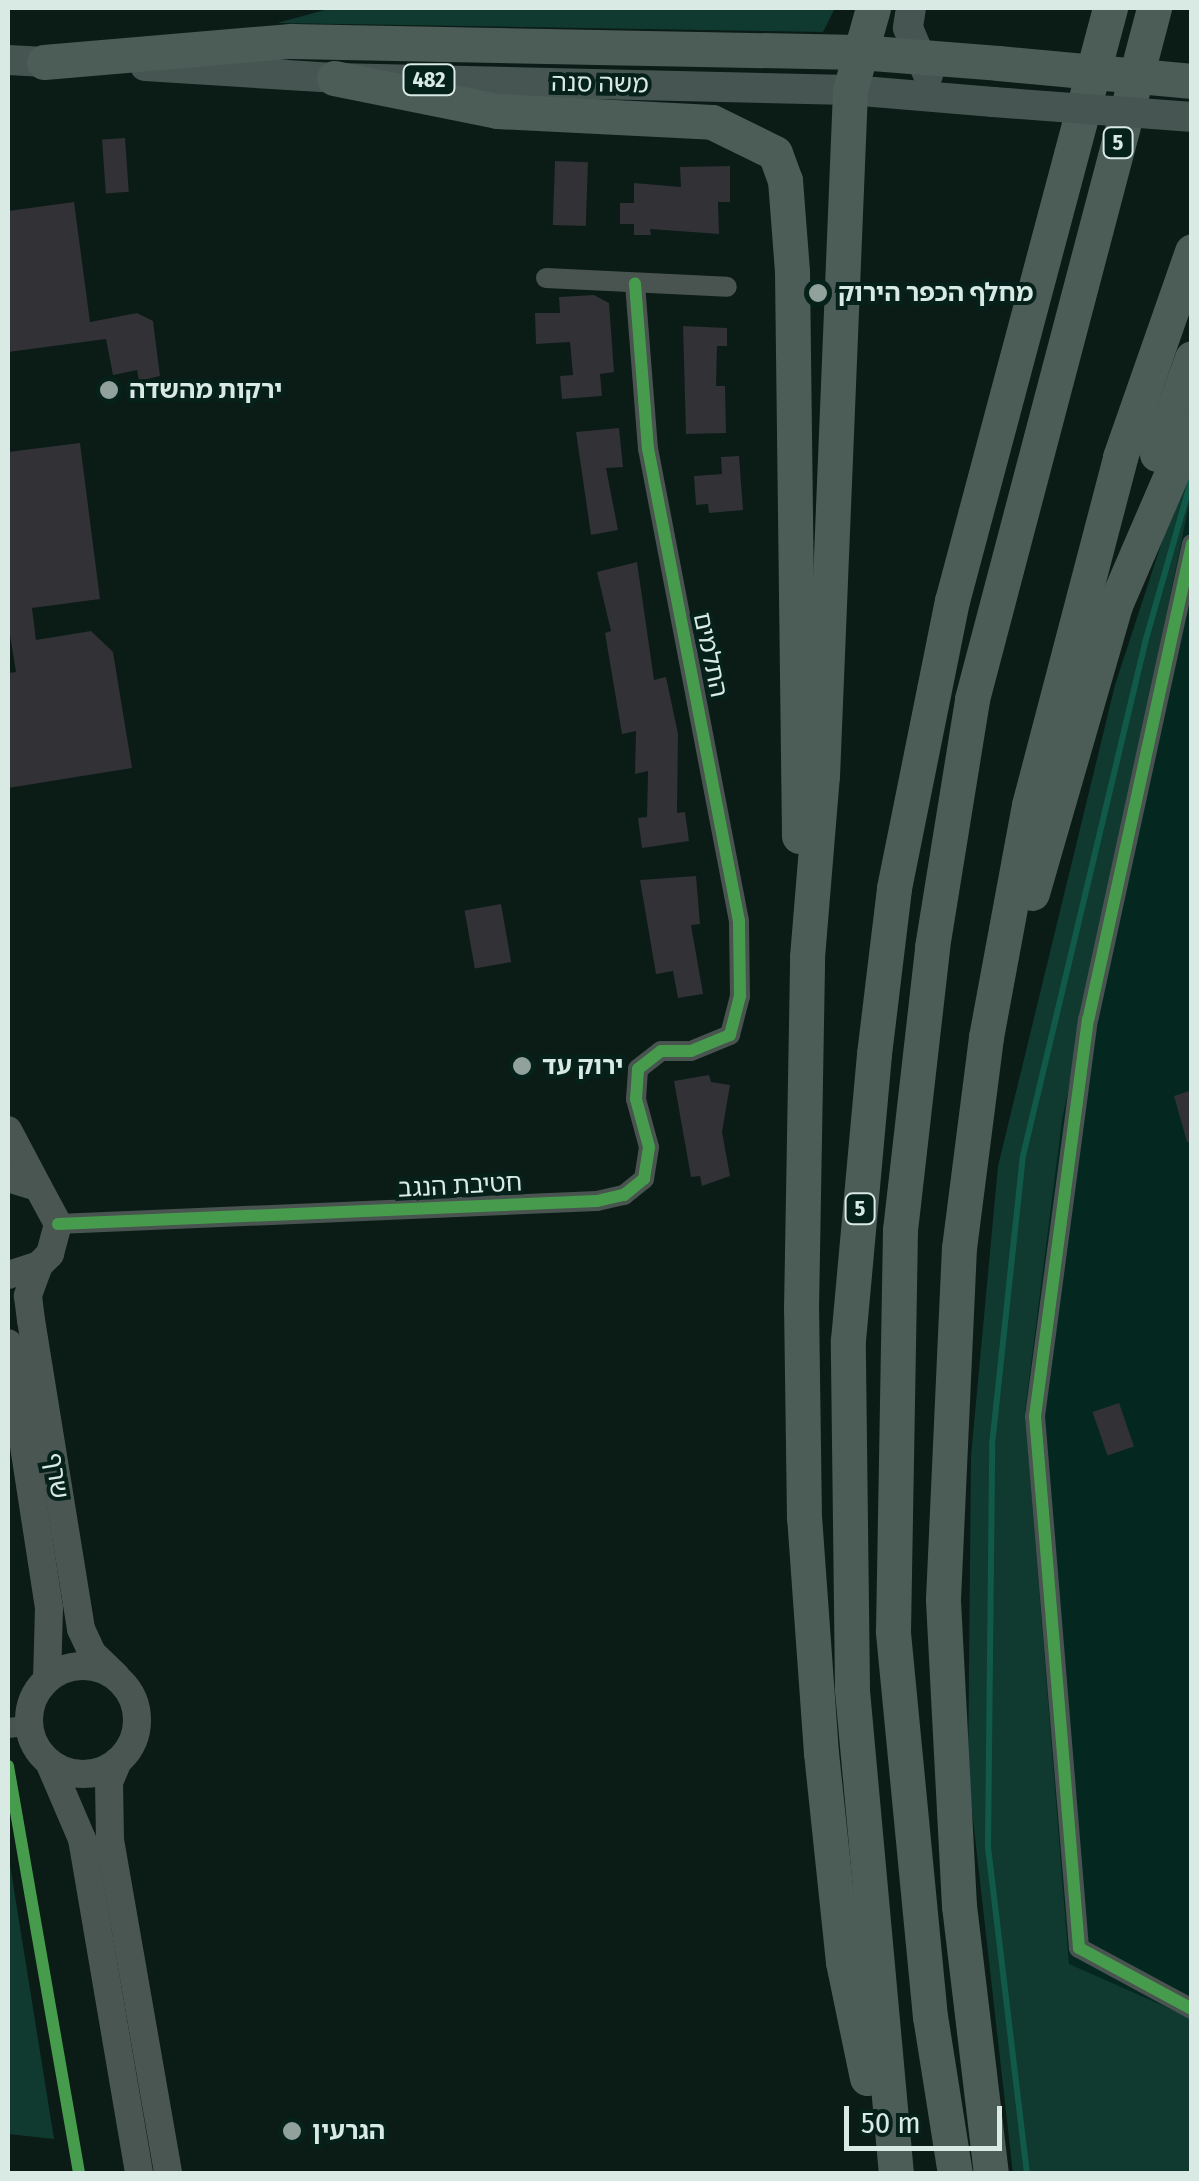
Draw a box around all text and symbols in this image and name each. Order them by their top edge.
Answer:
road number: 482 [402,63,456,97]
street label: משה סנה [551,68,649,100]
road number: 5 [1100,126,1136,160]
place label: מחלף הכפר הירוק [838,278,1033,308]
marker: מחלף הכפר הירוק [807,282,829,304]
place label: ירקות מהשדה [129,375,282,405]
marker: ירקות מהשדה [98,379,120,401]
street label: התלמים [686,610,734,700]
place label: ירוק עד [542,1051,623,1081]
marker: ירוק עד [511,1055,533,1077]
street label: חטיבת הנגב [397,1168,523,1204]
road number: 5 [842,1192,878,1226]
street label: שרף [38,1451,74,1501]
scale bar [849,2086,1006,2148]
text: 50 m [861,2105,921,2141]
place label: הגרעין [312,2116,385,2146]
marker: הגרעין [281,2120,303,2142]

